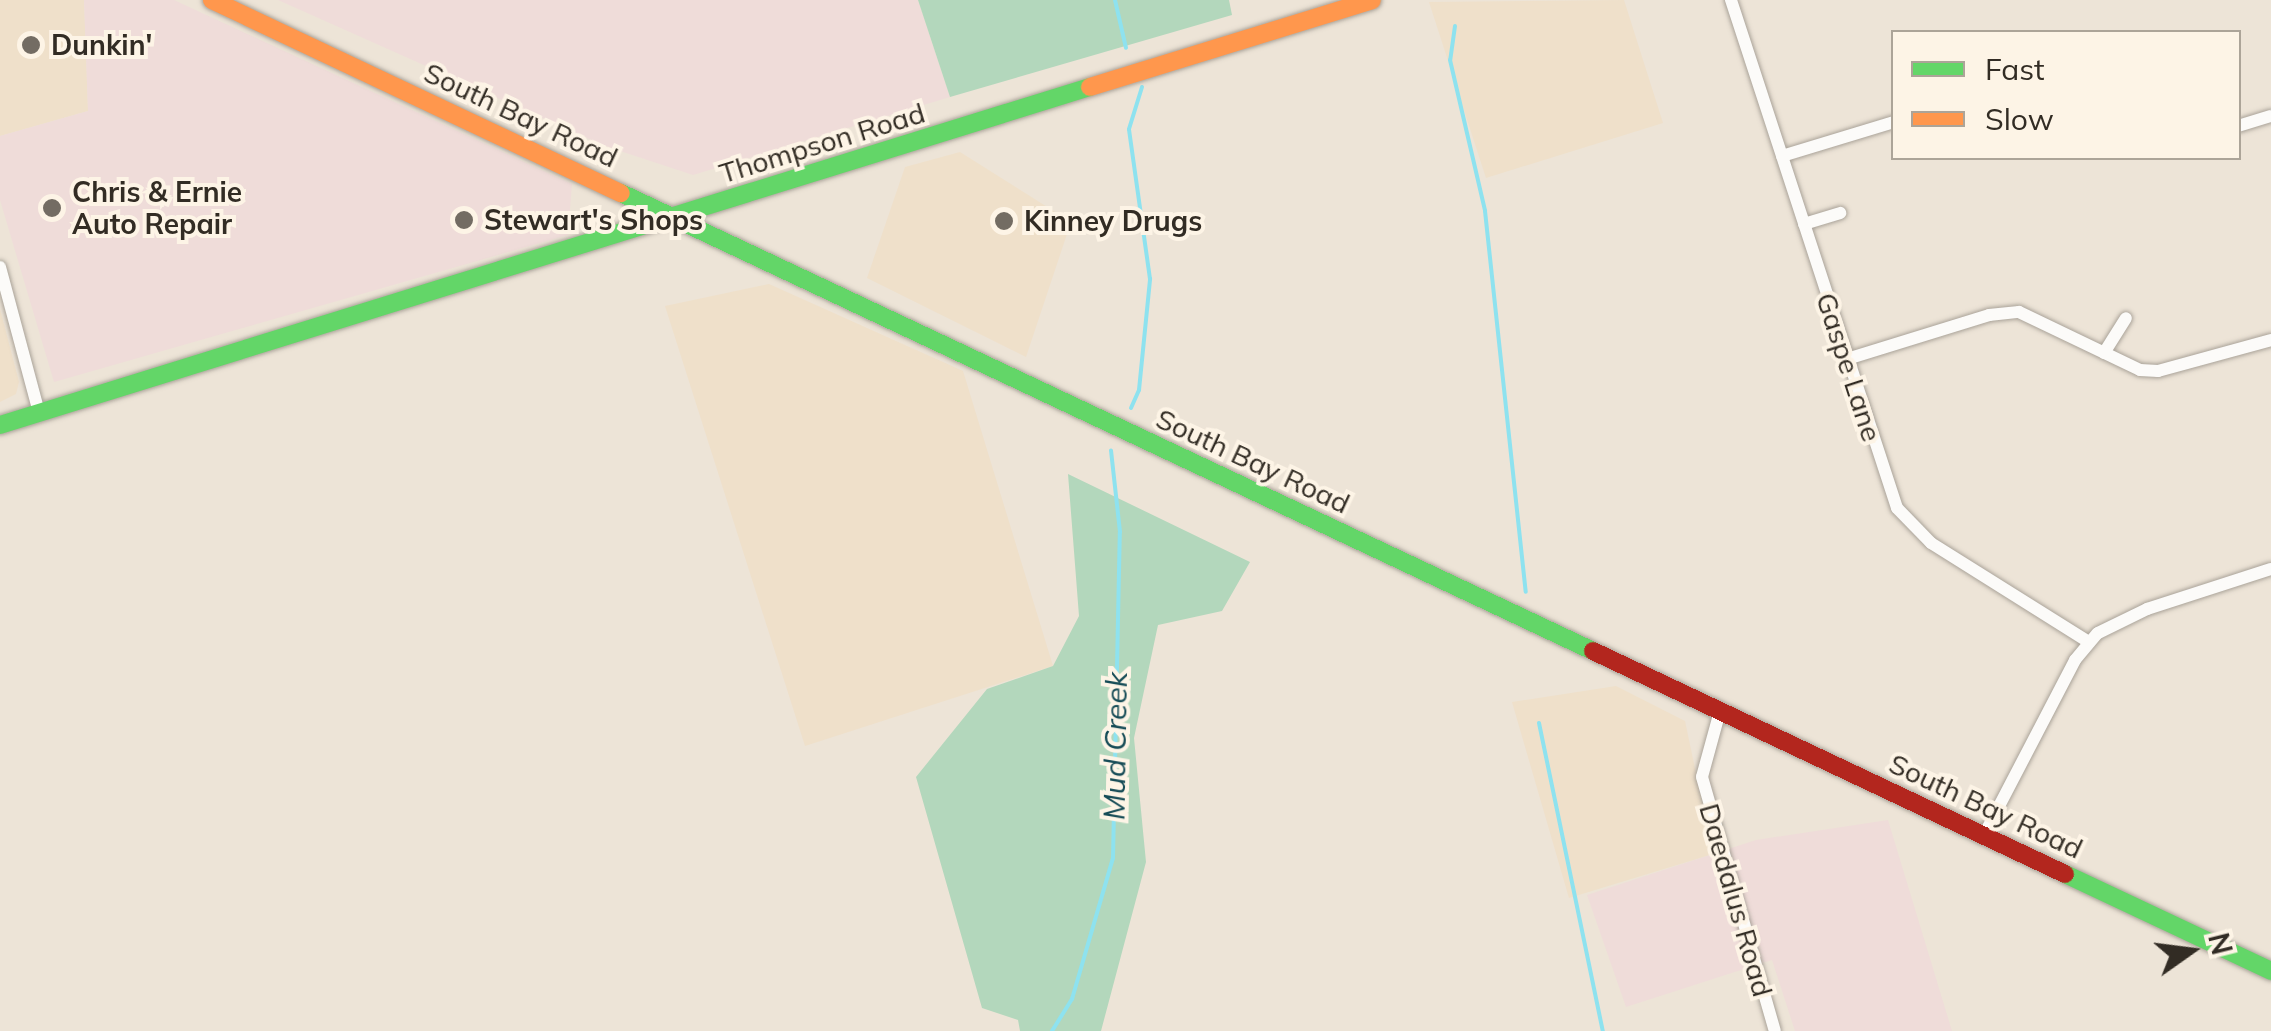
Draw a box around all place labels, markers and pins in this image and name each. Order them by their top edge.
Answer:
place label: Dunkin' [51,28,152,62]
marker: Dunkin' [20,34,42,56]
place label: Chris & Ernie Auto Repair [72,175,242,241]
marker: Chris & Ernie Auto Repair [41,197,63,219]
place label: Stewart's Shops [484,203,703,237]
place label: Kinney Drugs [1024,204,1202,238]
marker: Stewart's Shops [453,209,475,231]
marker: Kinney Drugs [993,210,1015,232]

